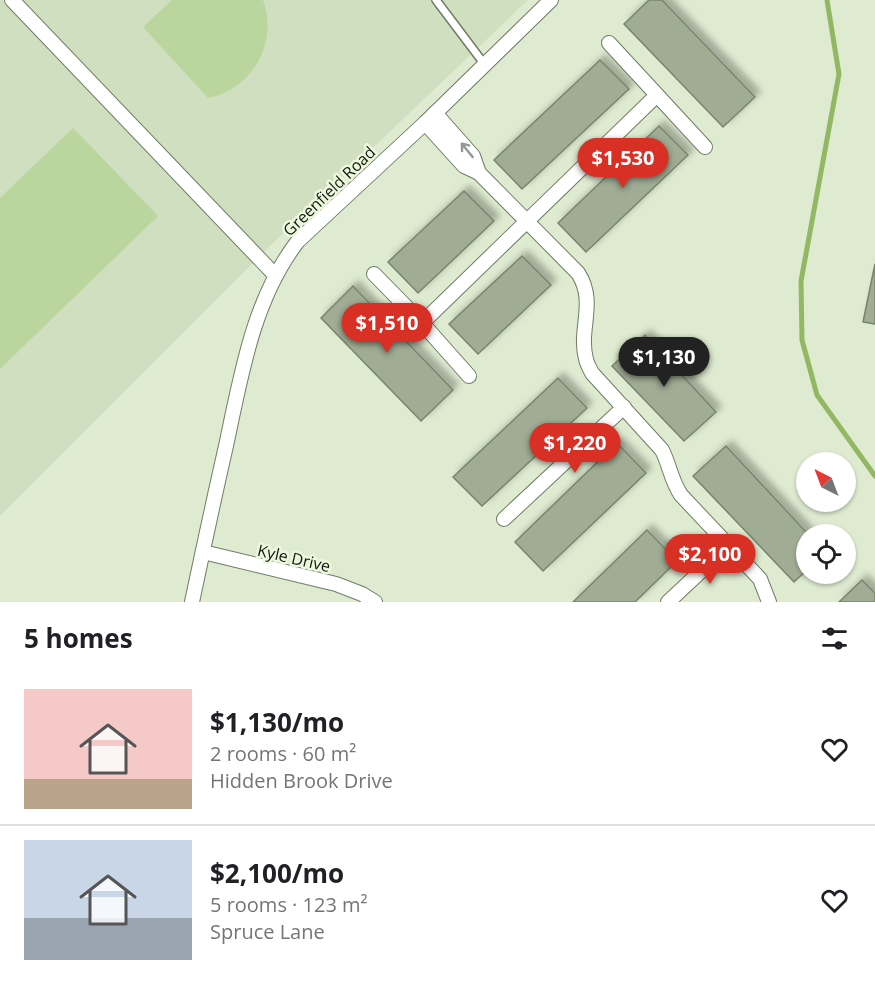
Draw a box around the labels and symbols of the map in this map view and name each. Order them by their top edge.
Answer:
pin: $1,530 [574,138,672,189]
street label: Greenfield Road [278,141,380,241]
one-way arrow [460,143,474,158]
pin: $1,510 [338,303,436,354]
pin: $1,130 [615,337,713,388]
pin: $1,220 [526,423,624,474]
north arrow [796,452,856,512]
pin: $2,100 [661,534,759,585]
street label: Kyle Drive [255,539,333,577]

